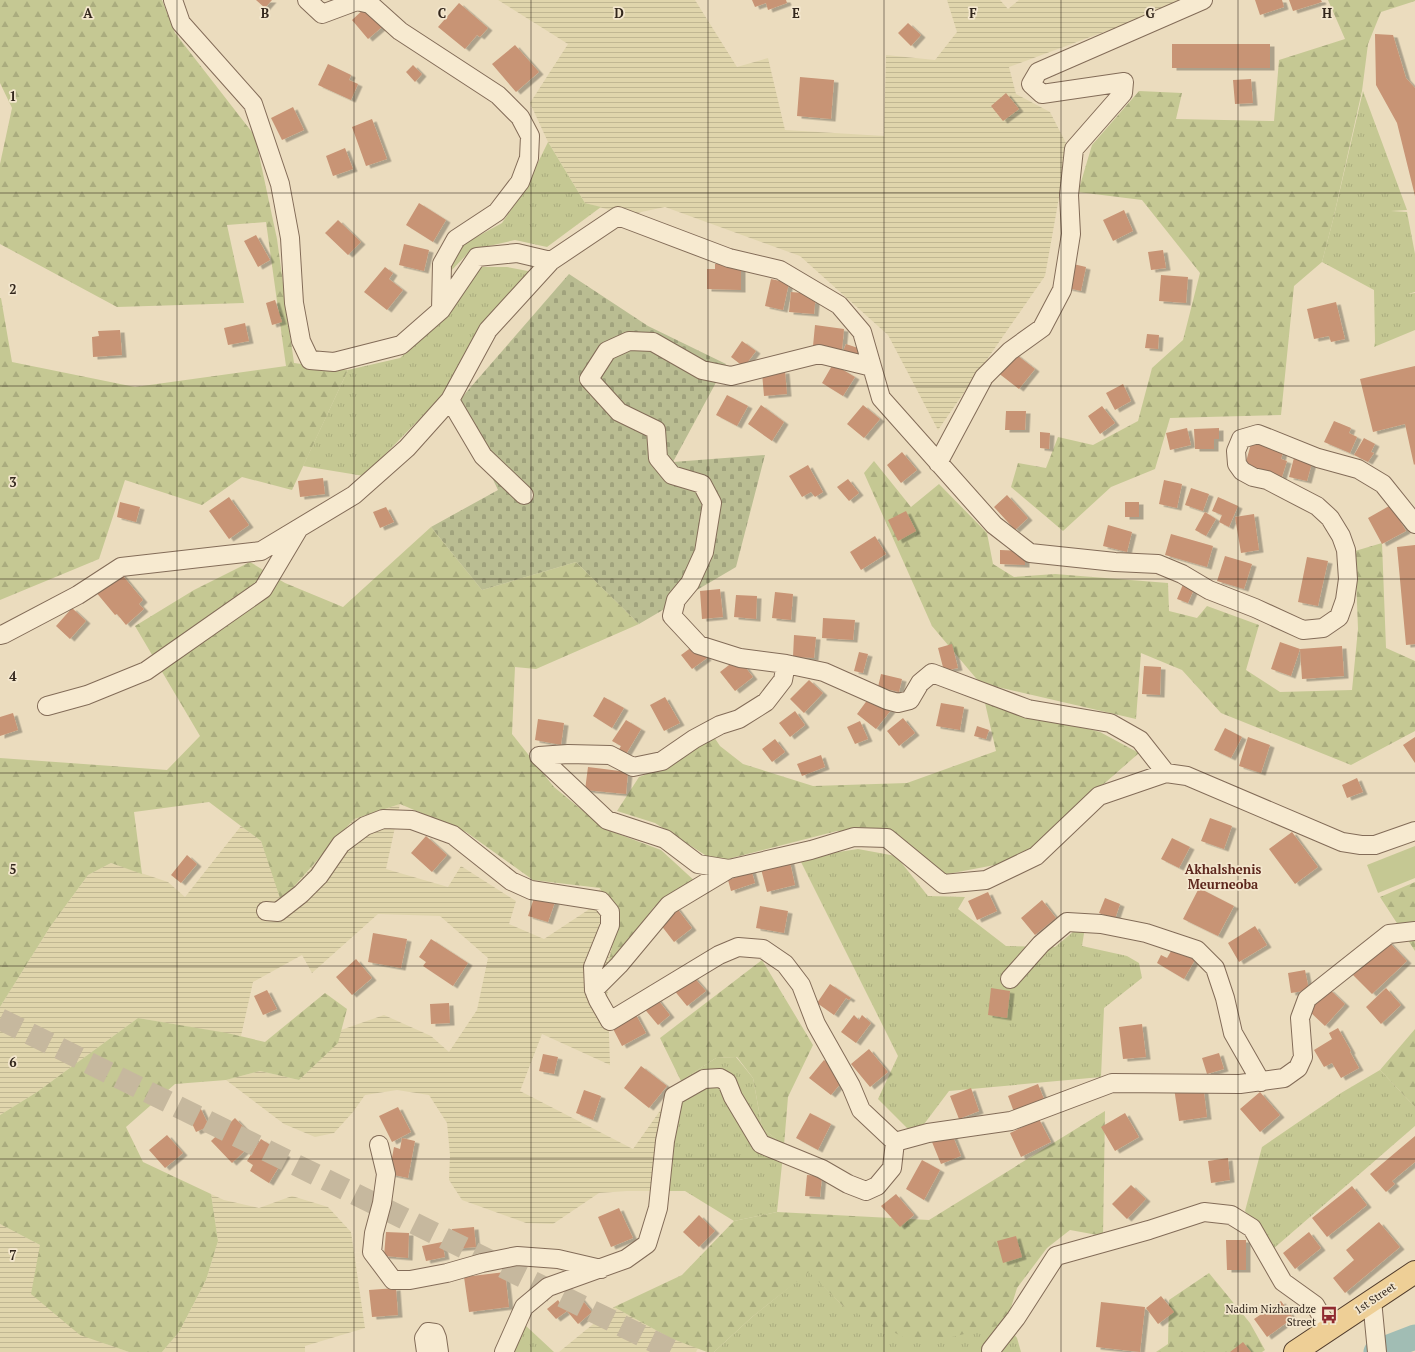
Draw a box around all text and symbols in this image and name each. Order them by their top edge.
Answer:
text: A [83,4,93,22]
text: B [261,4,269,22]
text: C [438,4,446,22]
text: D [614,4,624,22]
text: E [792,4,800,22]
text: F [969,4,977,22]
text: G [1145,4,1155,22]
text: H [1322,4,1332,22]
text: 1 [9,87,17,105]
text: 2 [9,280,17,298]
text: 3 [9,473,17,491]
text: 4 [9,667,17,685]
text: 5 [9,860,17,878]
district label: Akhalshenis Meurneoba [1185,860,1261,893]
text: 6 [9,1053,17,1071]
text: 7 [9,1246,17,1264]
street label: 1st Street [1352,1279,1398,1317]
place label: Nadim Nizharadze Street [1225,1302,1316,1329]
bus stop icon: Nadim Nizharadze Street [1319,1305,1339,1325]

